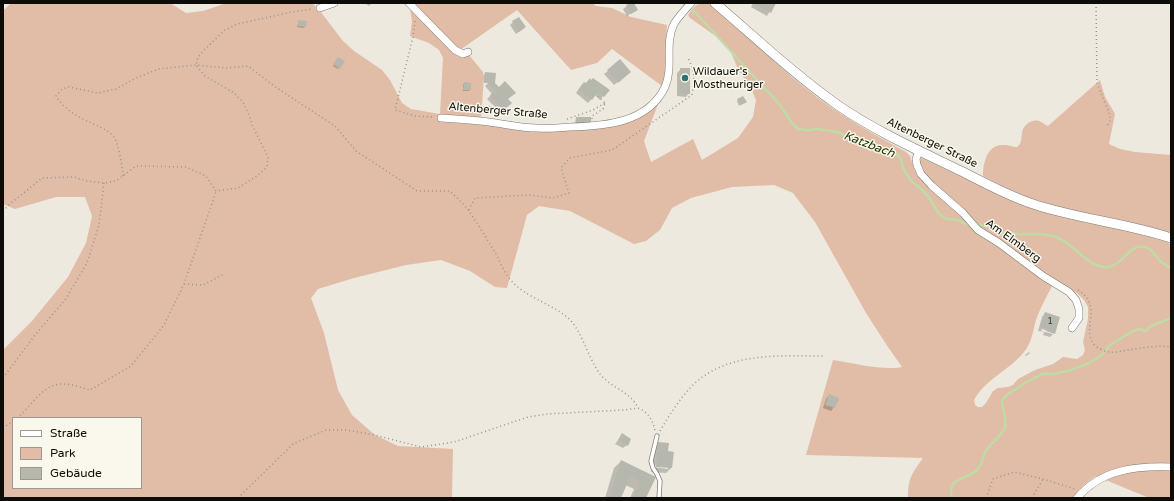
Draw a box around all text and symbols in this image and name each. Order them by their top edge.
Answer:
place label: Wildauer's Mostheuriger [693,65,764,91]
marker: Wildauer's Mostheuriger [680,73,690,83]
street label: Altenberger Straße [448,100,548,122]
street label: Altenberger Straße [884,115,980,171]
water label: Katzbach [842,129,896,161]
street label: Am Elmberg [983,217,1043,265]
house number: 1 [1047,317,1053,327]
legend [12,417,142,489]
text: Straße [50,426,87,440]
text: Park [50,446,76,460]
text: Gebäude [50,466,102,480]

